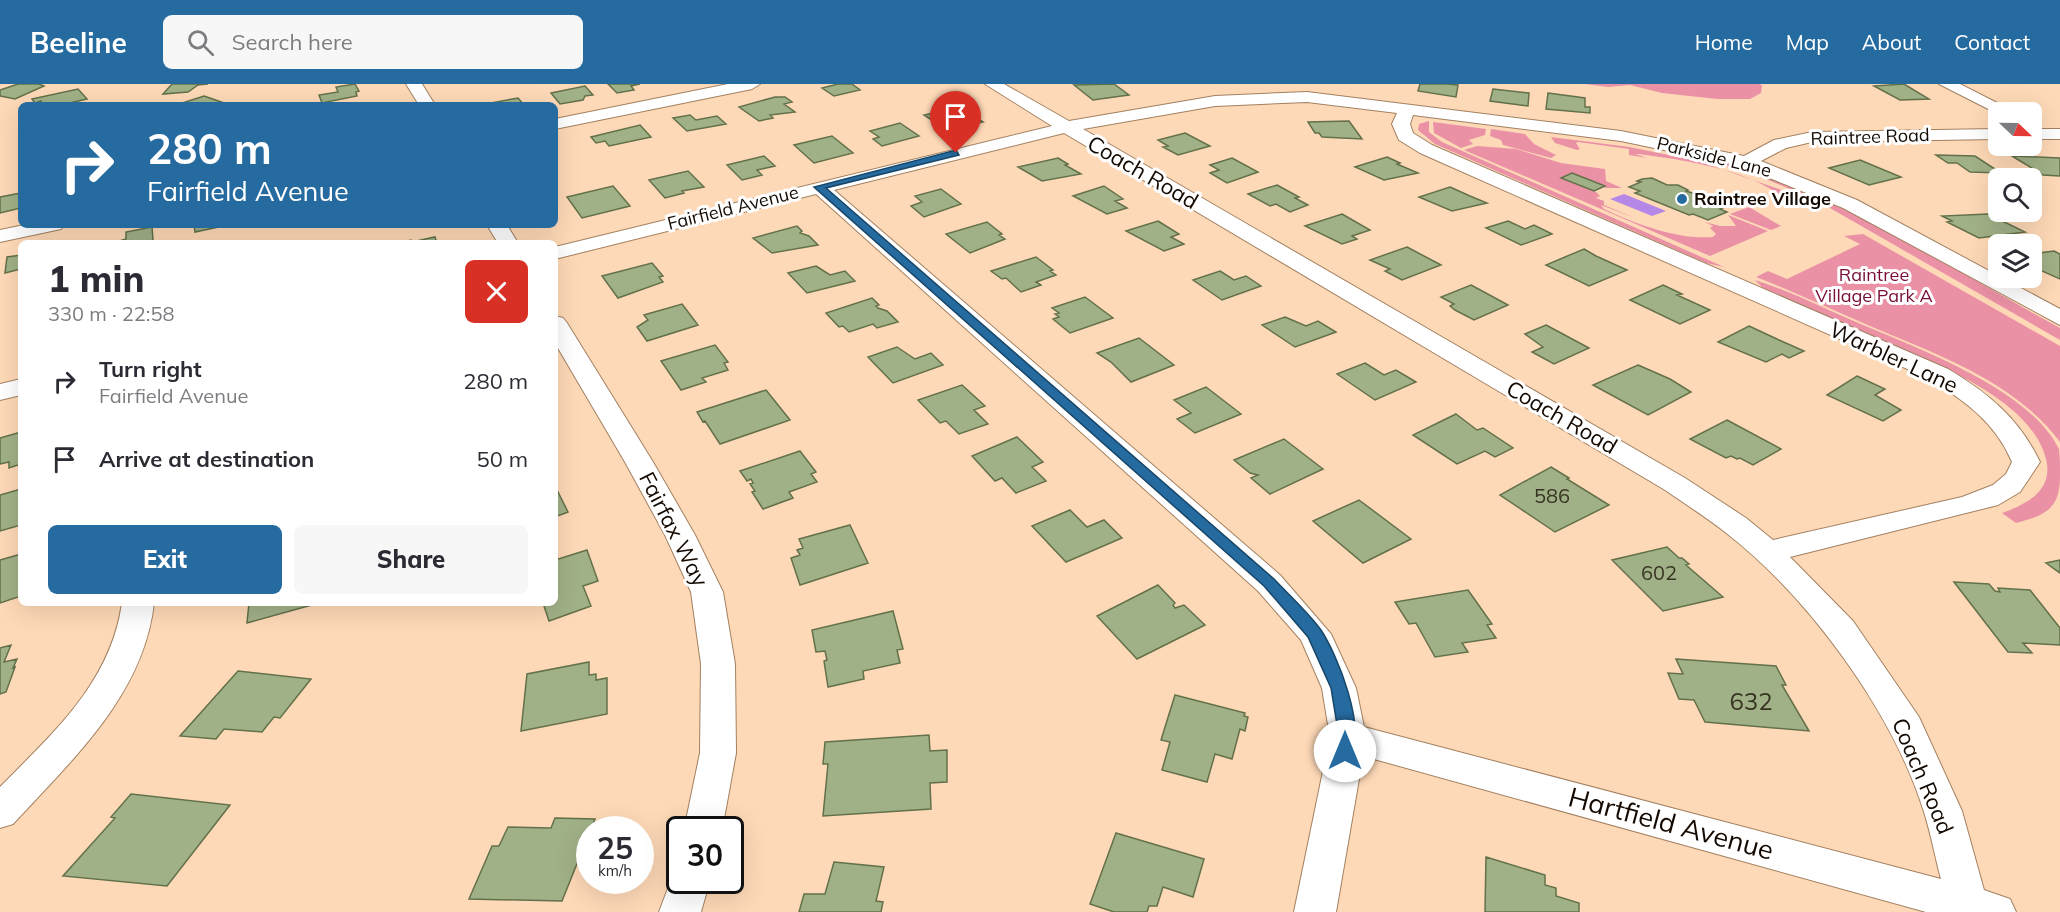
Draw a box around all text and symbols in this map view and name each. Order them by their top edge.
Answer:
search box [163,15,583,69]
text: Beeline [30,25,127,60]
icon: search [184,26,217,59]
text: Search here [232,28,353,56]
text: Home [1695,29,1753,55]
text: Map [1786,29,1829,55]
text: About [1862,29,1921,55]
text: Contact [1954,29,2030,55]
pin [930,91,981,153]
icon: arrive [939,100,972,133]
north arrow [1988,102,2042,156]
map controls [1988,102,2042,288]
text: 280 m [147,122,272,175]
street label: Raintree Road [1810,123,1930,150]
icon: right [48,126,126,204]
street label: Coach Road [1083,129,1203,215]
street label: Parkside Lane [1654,131,1774,182]
button: search [1988,168,2042,222]
text: Fairfield Avenue [147,174,349,208]
street label: Fairfield Avenue [665,180,801,235]
place label: Raintree Village [1694,187,1831,210]
marker: Raintree Village [1675,192,1689,206]
button: layers [1988,234,2042,288]
text: 1 min [48,256,144,301]
button: close [465,260,528,323]
park label: Raintree Village Park A [1815,263,1933,307]
text: 330 m · 22:58 [48,301,174,326]
street label: Warbler Lane [1825,315,1963,399]
text: Turn right [99,355,202,383]
icon: right [48,365,81,398]
text: 280 m [463,367,528,395]
street label: Coach Road [1502,374,1622,460]
text: Fairfield Avenue [99,383,248,408]
icon: arrive [48,443,81,476]
text: Arrive at destination [99,445,314,473]
text: 50 m [477,445,528,473]
street label: Fairfax Way [633,467,715,591]
house number: 586 [1534,483,1570,508]
button: Exit [48,525,282,594]
button: Share [294,525,528,594]
house number: 602 [1641,560,1677,585]
house number: 632 [1729,686,1773,716]
street label: Coach Road [1886,714,1960,838]
position arrow [1313,719,1377,783]
street label: Hartfield Avenue [1565,779,1777,867]
speed limit sign: 30 [666,816,744,894]
text: 25 [597,829,633,867]
text: km/h [598,861,632,880]

